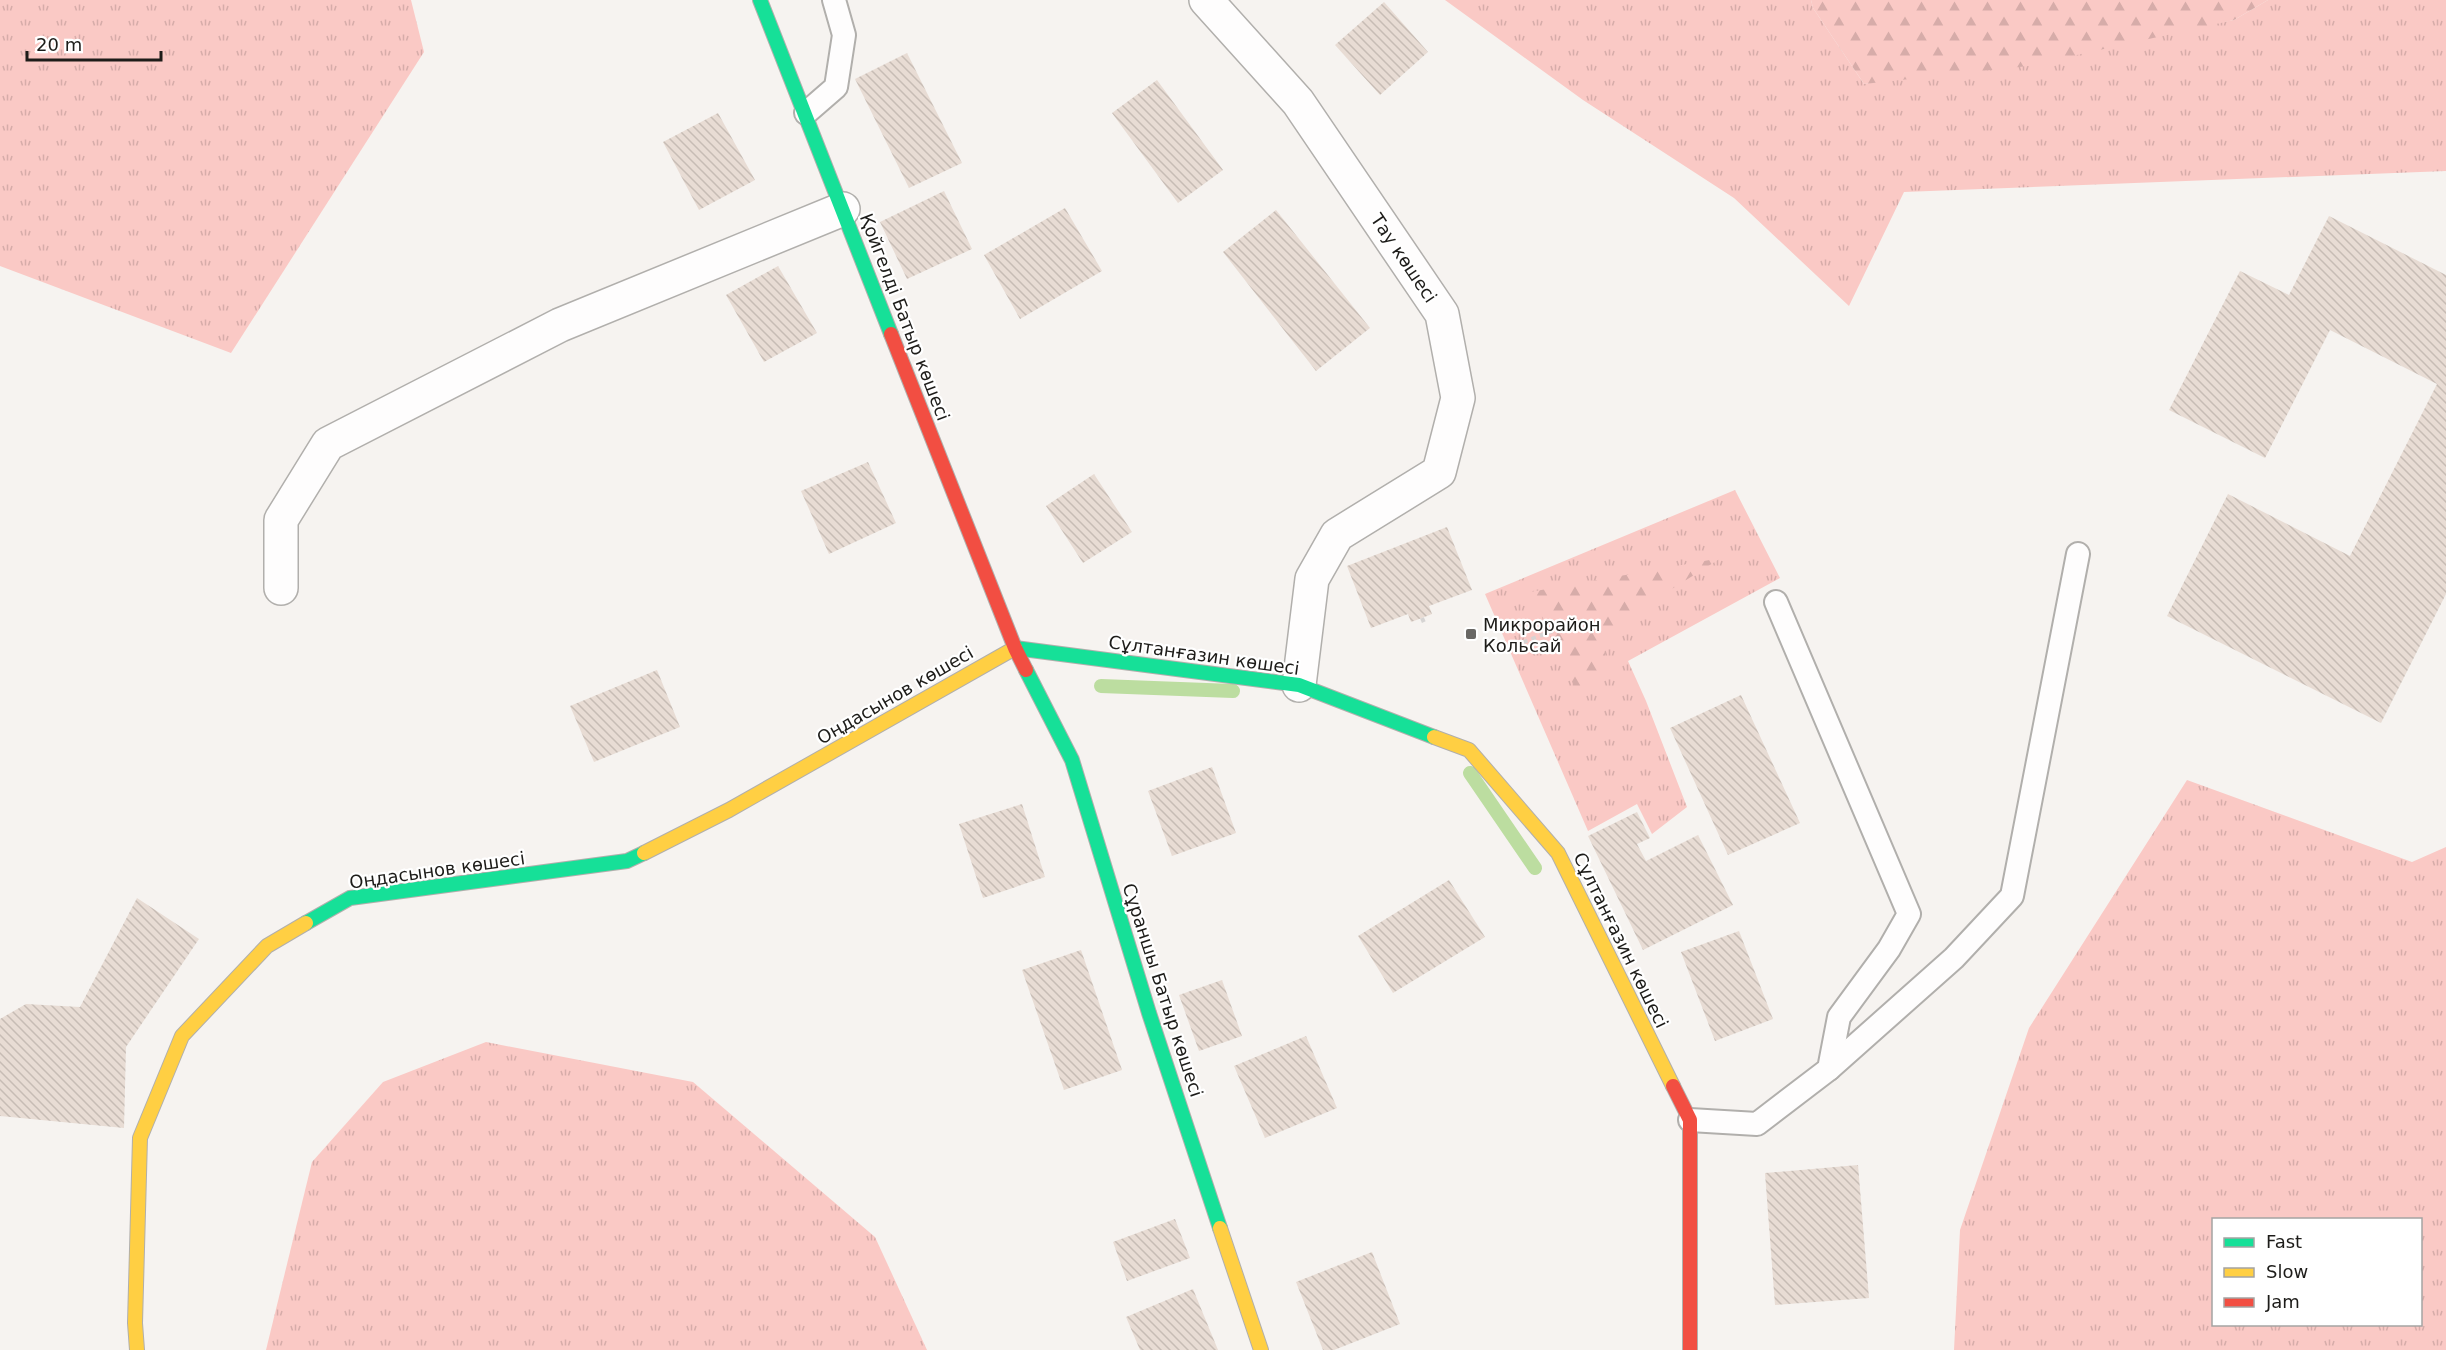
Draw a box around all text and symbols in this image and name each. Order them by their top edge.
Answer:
scale bar [27,24,160,62]
text: 20 m [36,34,82,55]
street label: Тау көшесі [1366,209,1441,306]
street label: Қойгелді Батыр көшесі [856,210,954,424]
place label: Микрорайон Кольсай [1483,614,1600,656]
marker: Микрорайон Кольсай [1464,627,1478,641]
street label: Сұлтанғазин көшесі [1107,631,1301,679]
street label: Оңдасынов көшесі [813,642,977,748]
street label: Оңдасынов көшесі [348,847,526,893]
street label: Сұлтанғазин көшесі [1569,849,1673,1031]
street label: Сұраншы Батыр көшесі [1118,881,1208,1099]
legend [2212,1218,2422,1326]
text: Fast [2266,1231,2302,1252]
text: Slow [2266,1261,2308,1282]
text: Jam [2265,1291,2300,1312]

